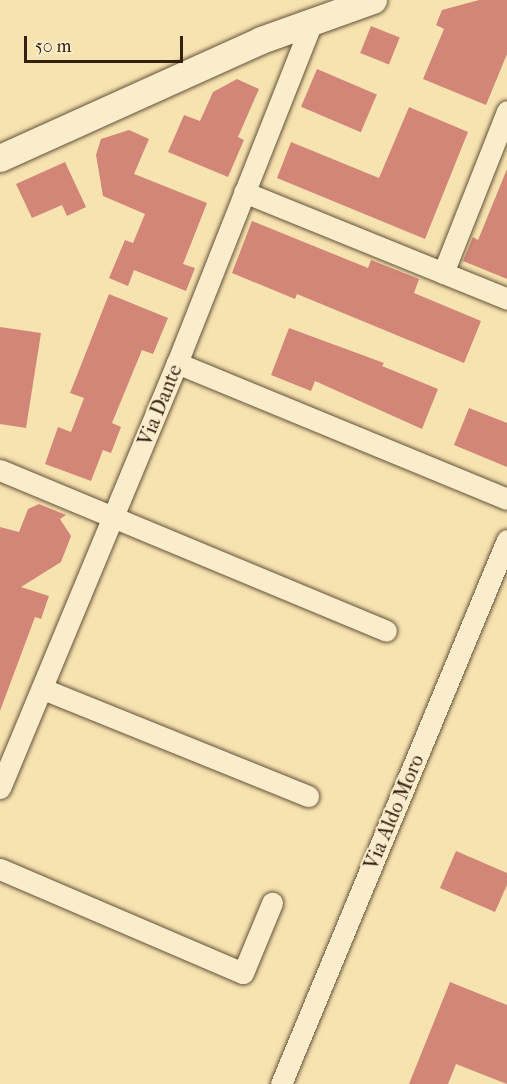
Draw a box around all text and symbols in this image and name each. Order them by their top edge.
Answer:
scale bar [27,24,186,62]
text: 50 m [35,36,71,57]
street label: Via Dante [133,361,187,449]
street label: Via Aldo Moro [359,751,429,873]

